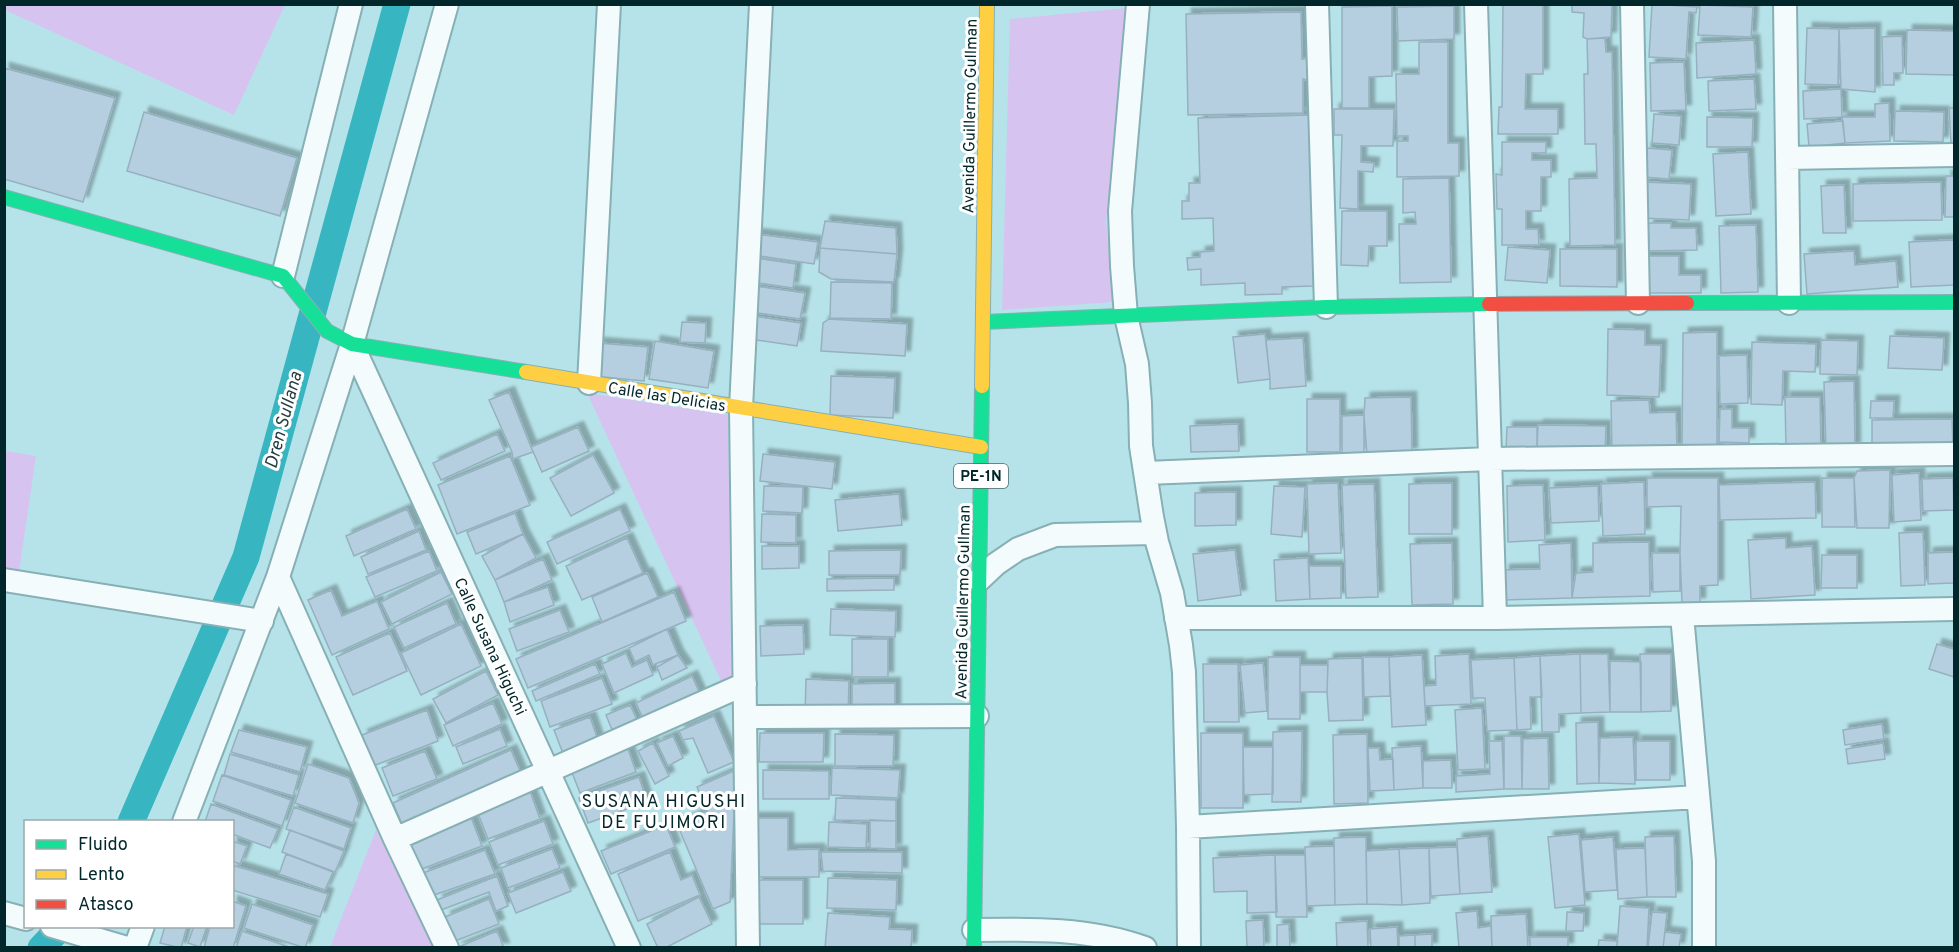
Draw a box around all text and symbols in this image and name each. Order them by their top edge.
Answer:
street label: Avenida Guillermo Gullman [959,19,983,214]
water label: Dren Sullana [260,369,309,471]
street label: Calle las Delicias [606,379,727,417]
road number: PE-1N [954,464,1008,488]
street label: Avenida Guillermo Gullman [952,505,976,700]
street label: Calle Susana Higuchi [449,575,530,719]
district label: SUSANA HIGUSHI DE FUJIMORI [581,791,747,835]
legend [24,820,234,928]
text: Fluido [78,834,128,857]
text: Lento [78,864,124,887]
text: Atasco [78,894,134,917]

